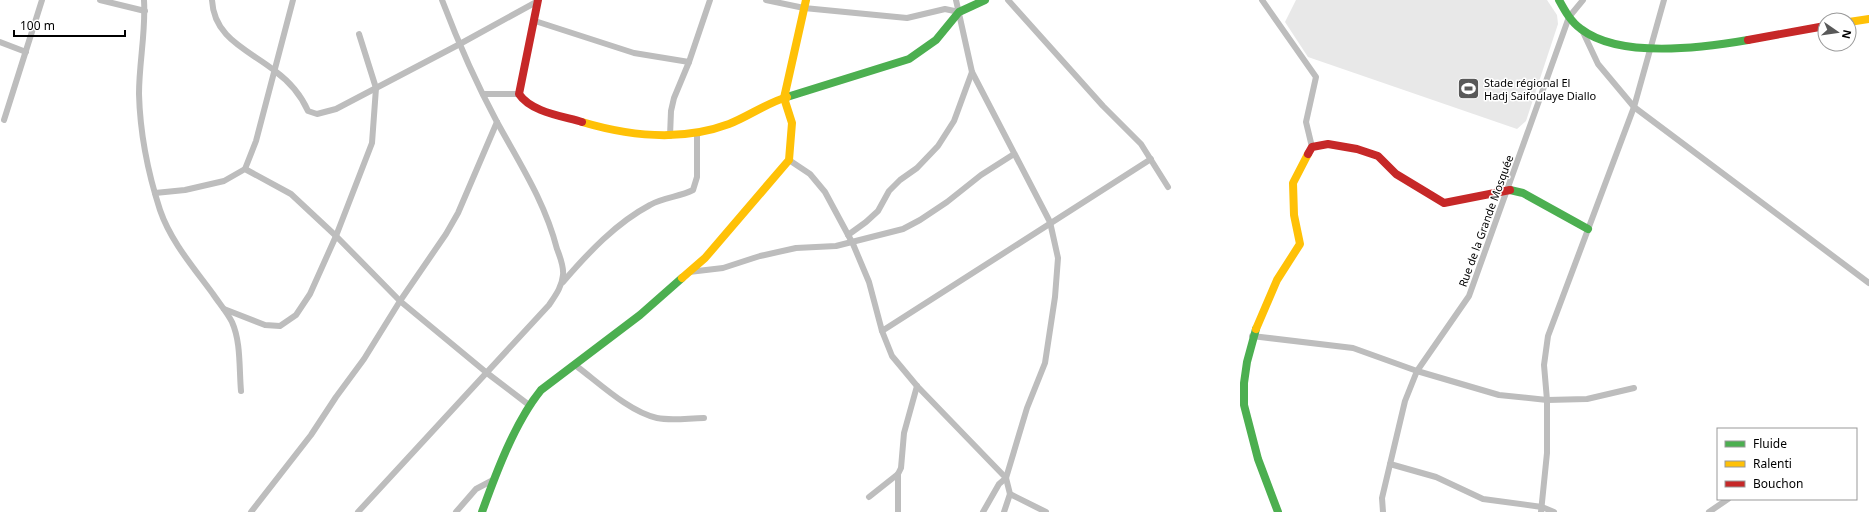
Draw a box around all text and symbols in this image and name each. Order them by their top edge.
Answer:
scale bar [14,12,125,38]
north arrow [1817,12,1857,52]
text: 100 m [20,17,55,34]
text: N [1839,28,1856,40]
place label: Stade régional El Hadj Saifoulaye Diallo [1484,75,1596,103]
sports icon: Stade régional El Hadj Saifoulaye Diallo [1455,76,1481,102]
street label: Rue de la Grande Mosquée [1455,153,1516,289]
legend [1717,428,1857,500]
text: Fluide [1753,435,1787,452]
text: Ralenti [1753,455,1792,472]
text: Bouchon [1753,475,1803,492]

